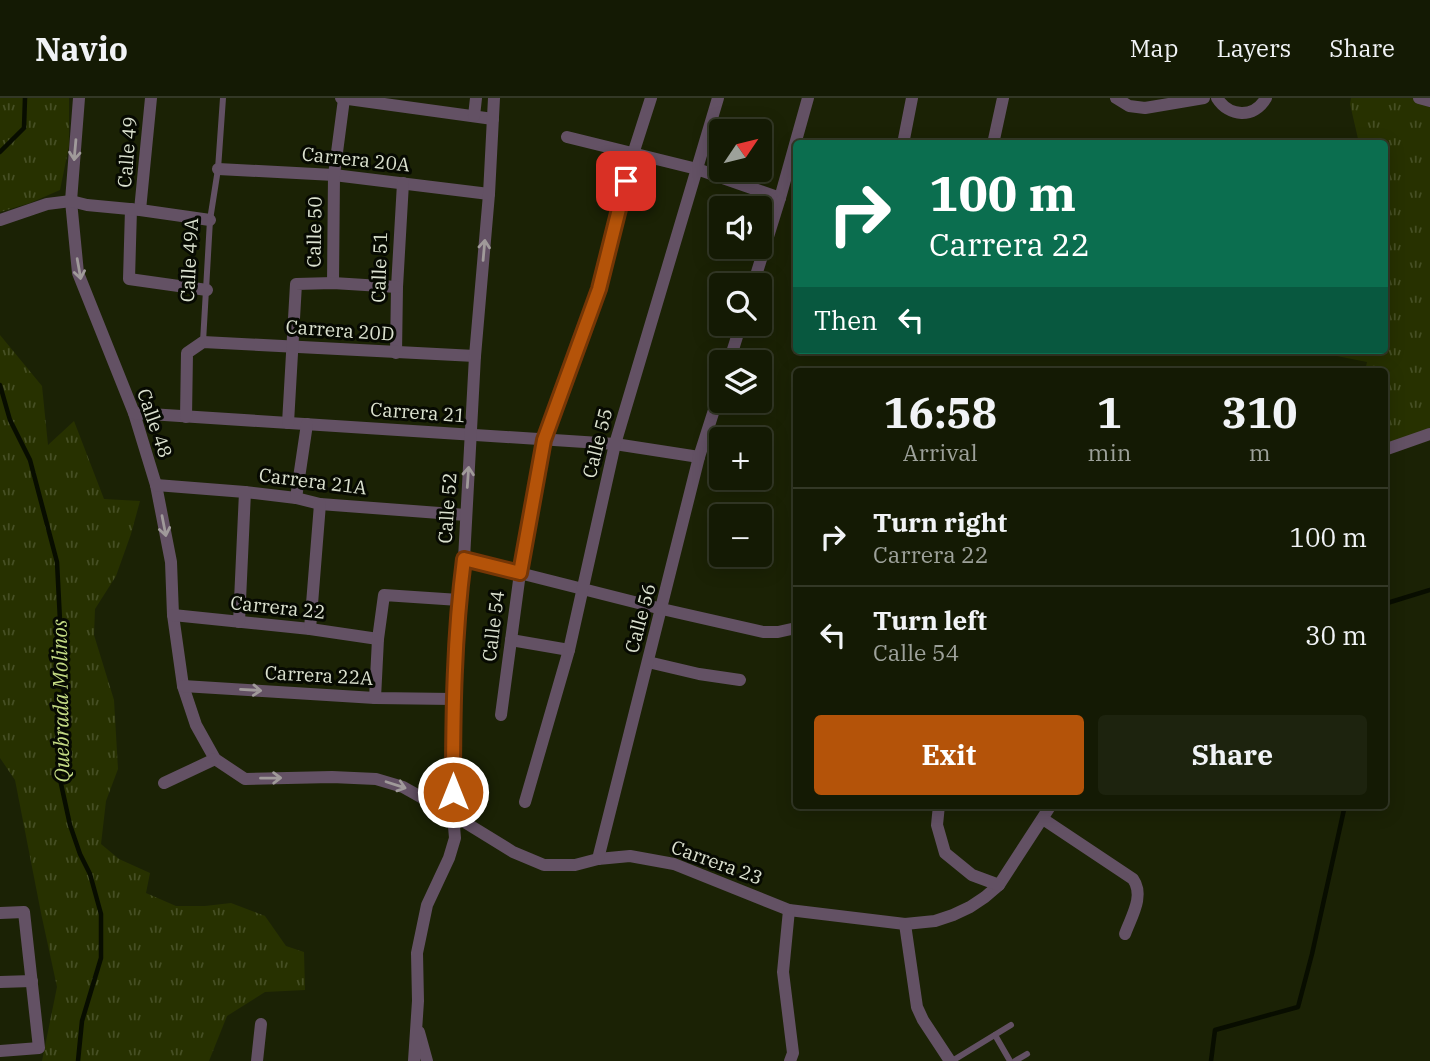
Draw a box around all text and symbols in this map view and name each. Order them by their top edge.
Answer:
text: Navio [35,27,128,70]
text: Map [1130,32,1178,64]
text: Layers [1216,32,1291,64]
text: Share [1329,32,1395,64]
street label: Calle 49 [112,115,142,189]
north arrow [709,119,772,182]
map controls [709,119,772,567]
one-way arrow [68,138,81,160]
street label: Carrera 20A [301,141,411,177]
pin [596,151,656,211]
text: 100 m [929,161,1076,224]
icon: arrive [607,162,645,200]
icon: right [814,168,905,259]
street label: Calle 50 [301,196,327,268]
button: sound [709,196,772,259]
street label: Calle 49A [175,217,203,303]
text: Carrera 22 [929,223,1090,265]
street label: Calle 51 [366,231,392,303]
one-way arrow [478,240,491,262]
one-way arrow [72,257,86,280]
button: search [709,273,772,336]
icon: left [892,301,930,339]
text: Then [814,303,878,337]
street label: Carrera 20D [285,314,395,346]
button: layers [709,350,772,413]
street label: Calle 48 [132,385,178,461]
text: 16:58 [883,385,997,440]
text: 1 [1097,385,1122,440]
text: 310 [1222,385,1297,440]
street label: Carrera 21 [370,397,466,427]
street label: Calle 55 [577,405,617,481]
button: + [709,427,772,490]
text: Arrival [903,437,978,467]
text: min [1088,437,1131,467]
text: m [1249,437,1271,467]
street label: Carrera 21A [258,462,368,500]
one-way arrow [462,466,475,489]
street label: Calle 52 [433,472,461,544]
button: − [709,504,772,567]
text: Turn right [873,505,1007,539]
one-way arrow [157,514,171,537]
icon: right [814,518,852,556]
text: 100 m [1289,520,1367,554]
text: Carrera 22 [873,539,989,569]
street label: Calle 56 [619,580,661,656]
street label: Calle 54 [477,589,509,663]
street label: Carrera 22 [229,590,327,624]
text: Turn left [873,603,987,637]
icon: left [814,616,852,654]
text: 30 m [1305,618,1367,652]
water label: Quebrada Molinos [45,619,75,783]
text: Calle 54 [873,637,959,667]
street label: Carrera 22A [264,660,374,690]
one-way arrow [239,684,262,697]
button: Exit [814,715,1084,795]
button: Share [1098,715,1367,795]
position arrow [416,755,490,829]
one-way arrow [259,771,282,785]
one-way arrow [384,780,406,793]
street label: Carrera 23 [668,834,766,890]

